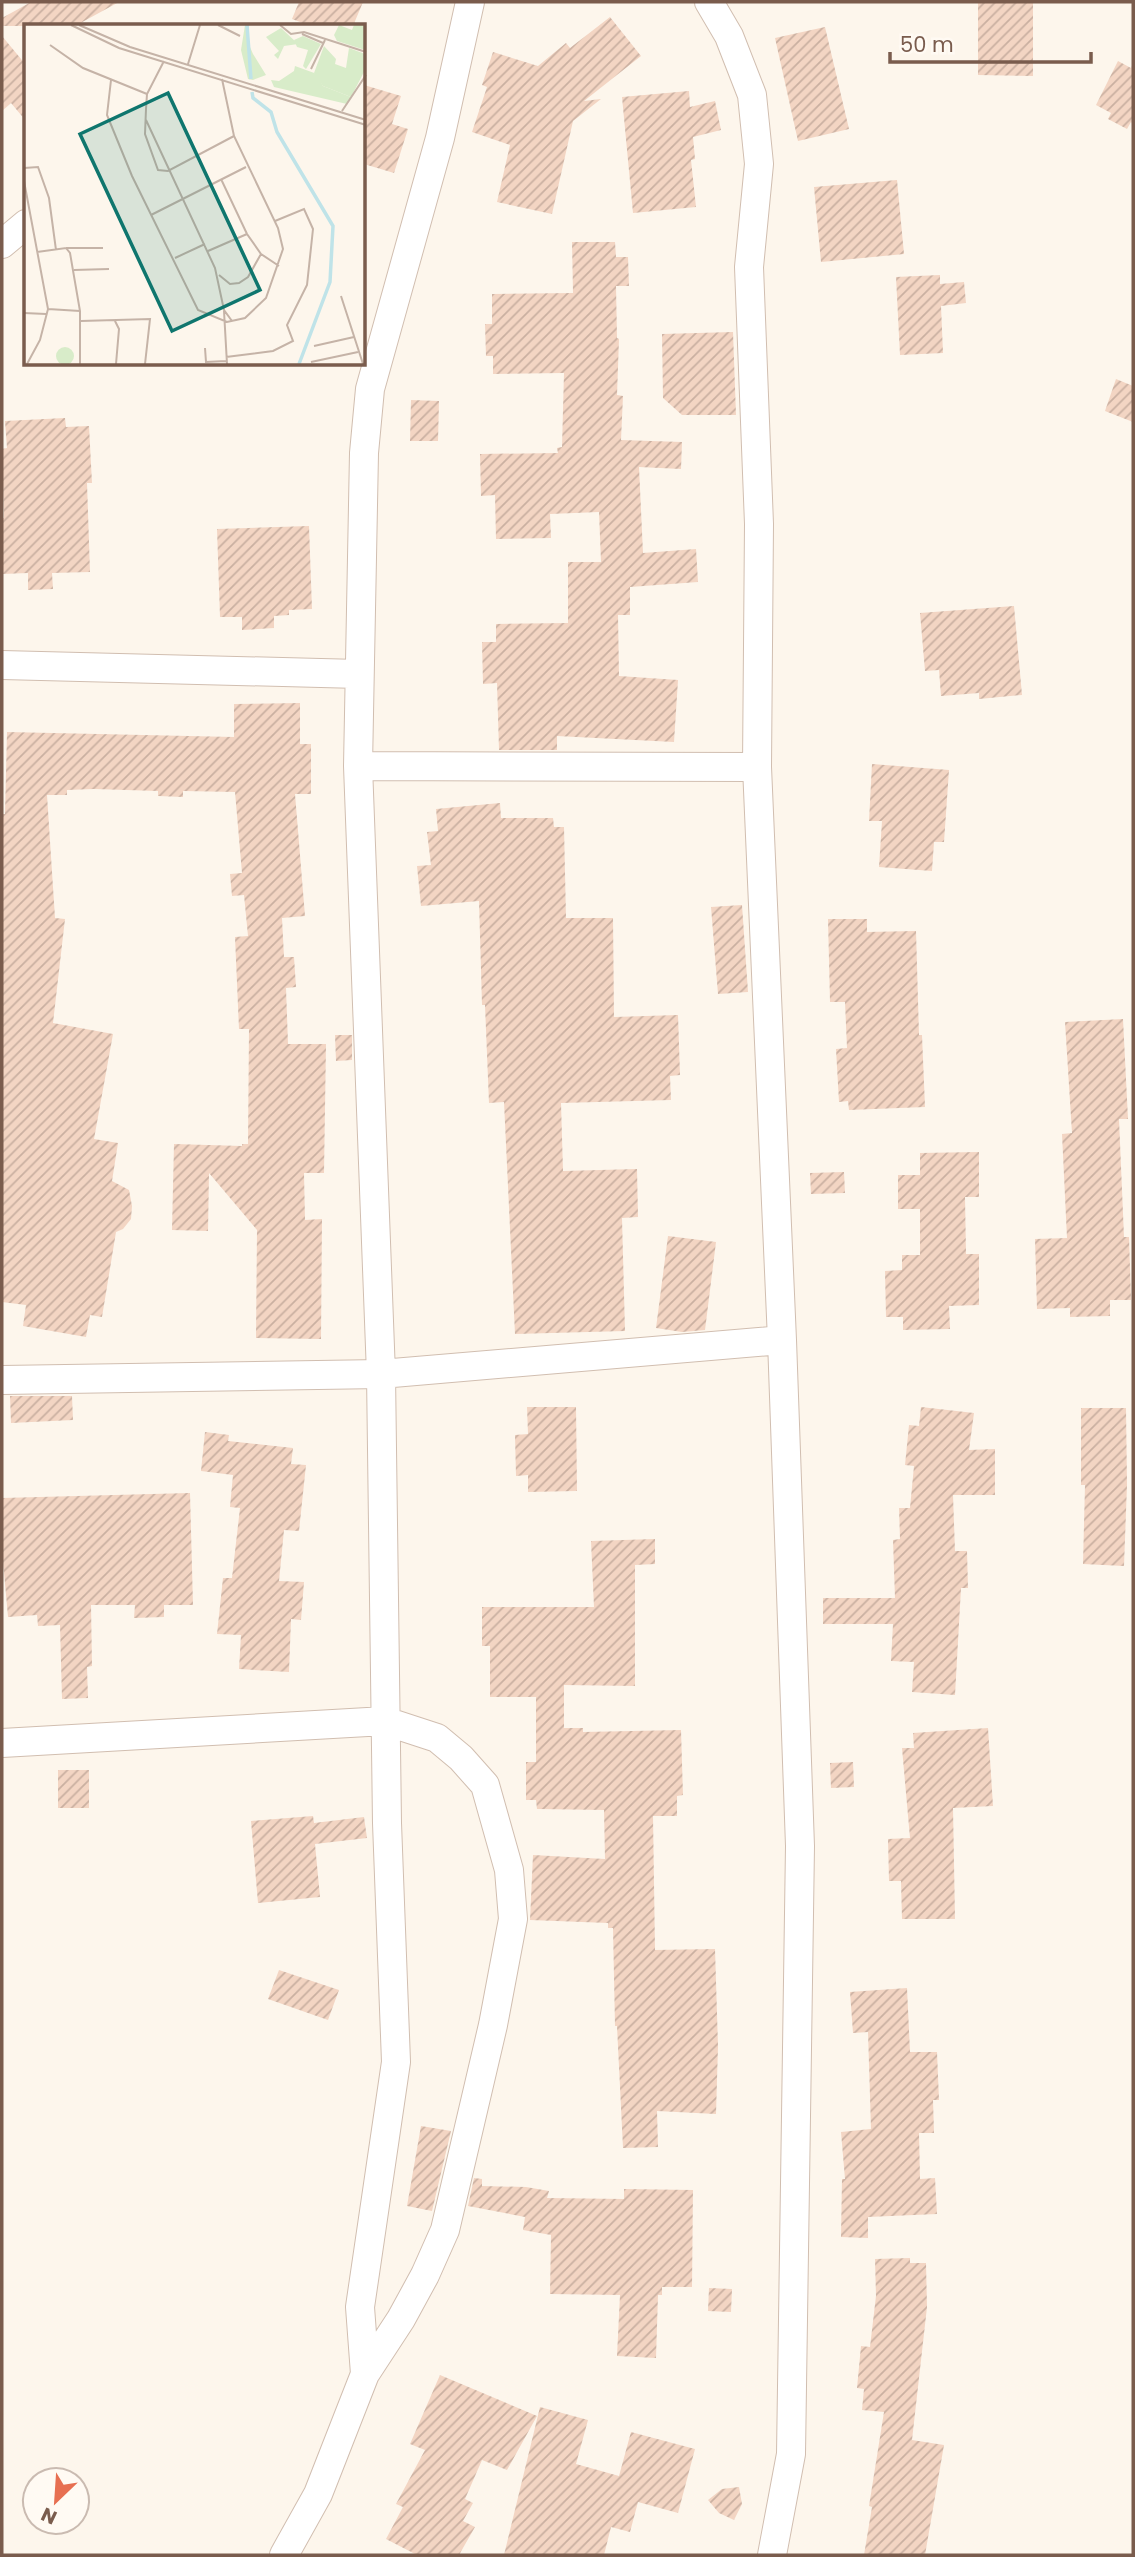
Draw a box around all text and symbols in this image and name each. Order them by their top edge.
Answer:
scale bar [890,21,1091,65]
inset map [24,24,366,366]
text: 50 m [900,30,954,59]
north arrow [21,2466,91,2536]
text: N [37,2501,61,2531]

